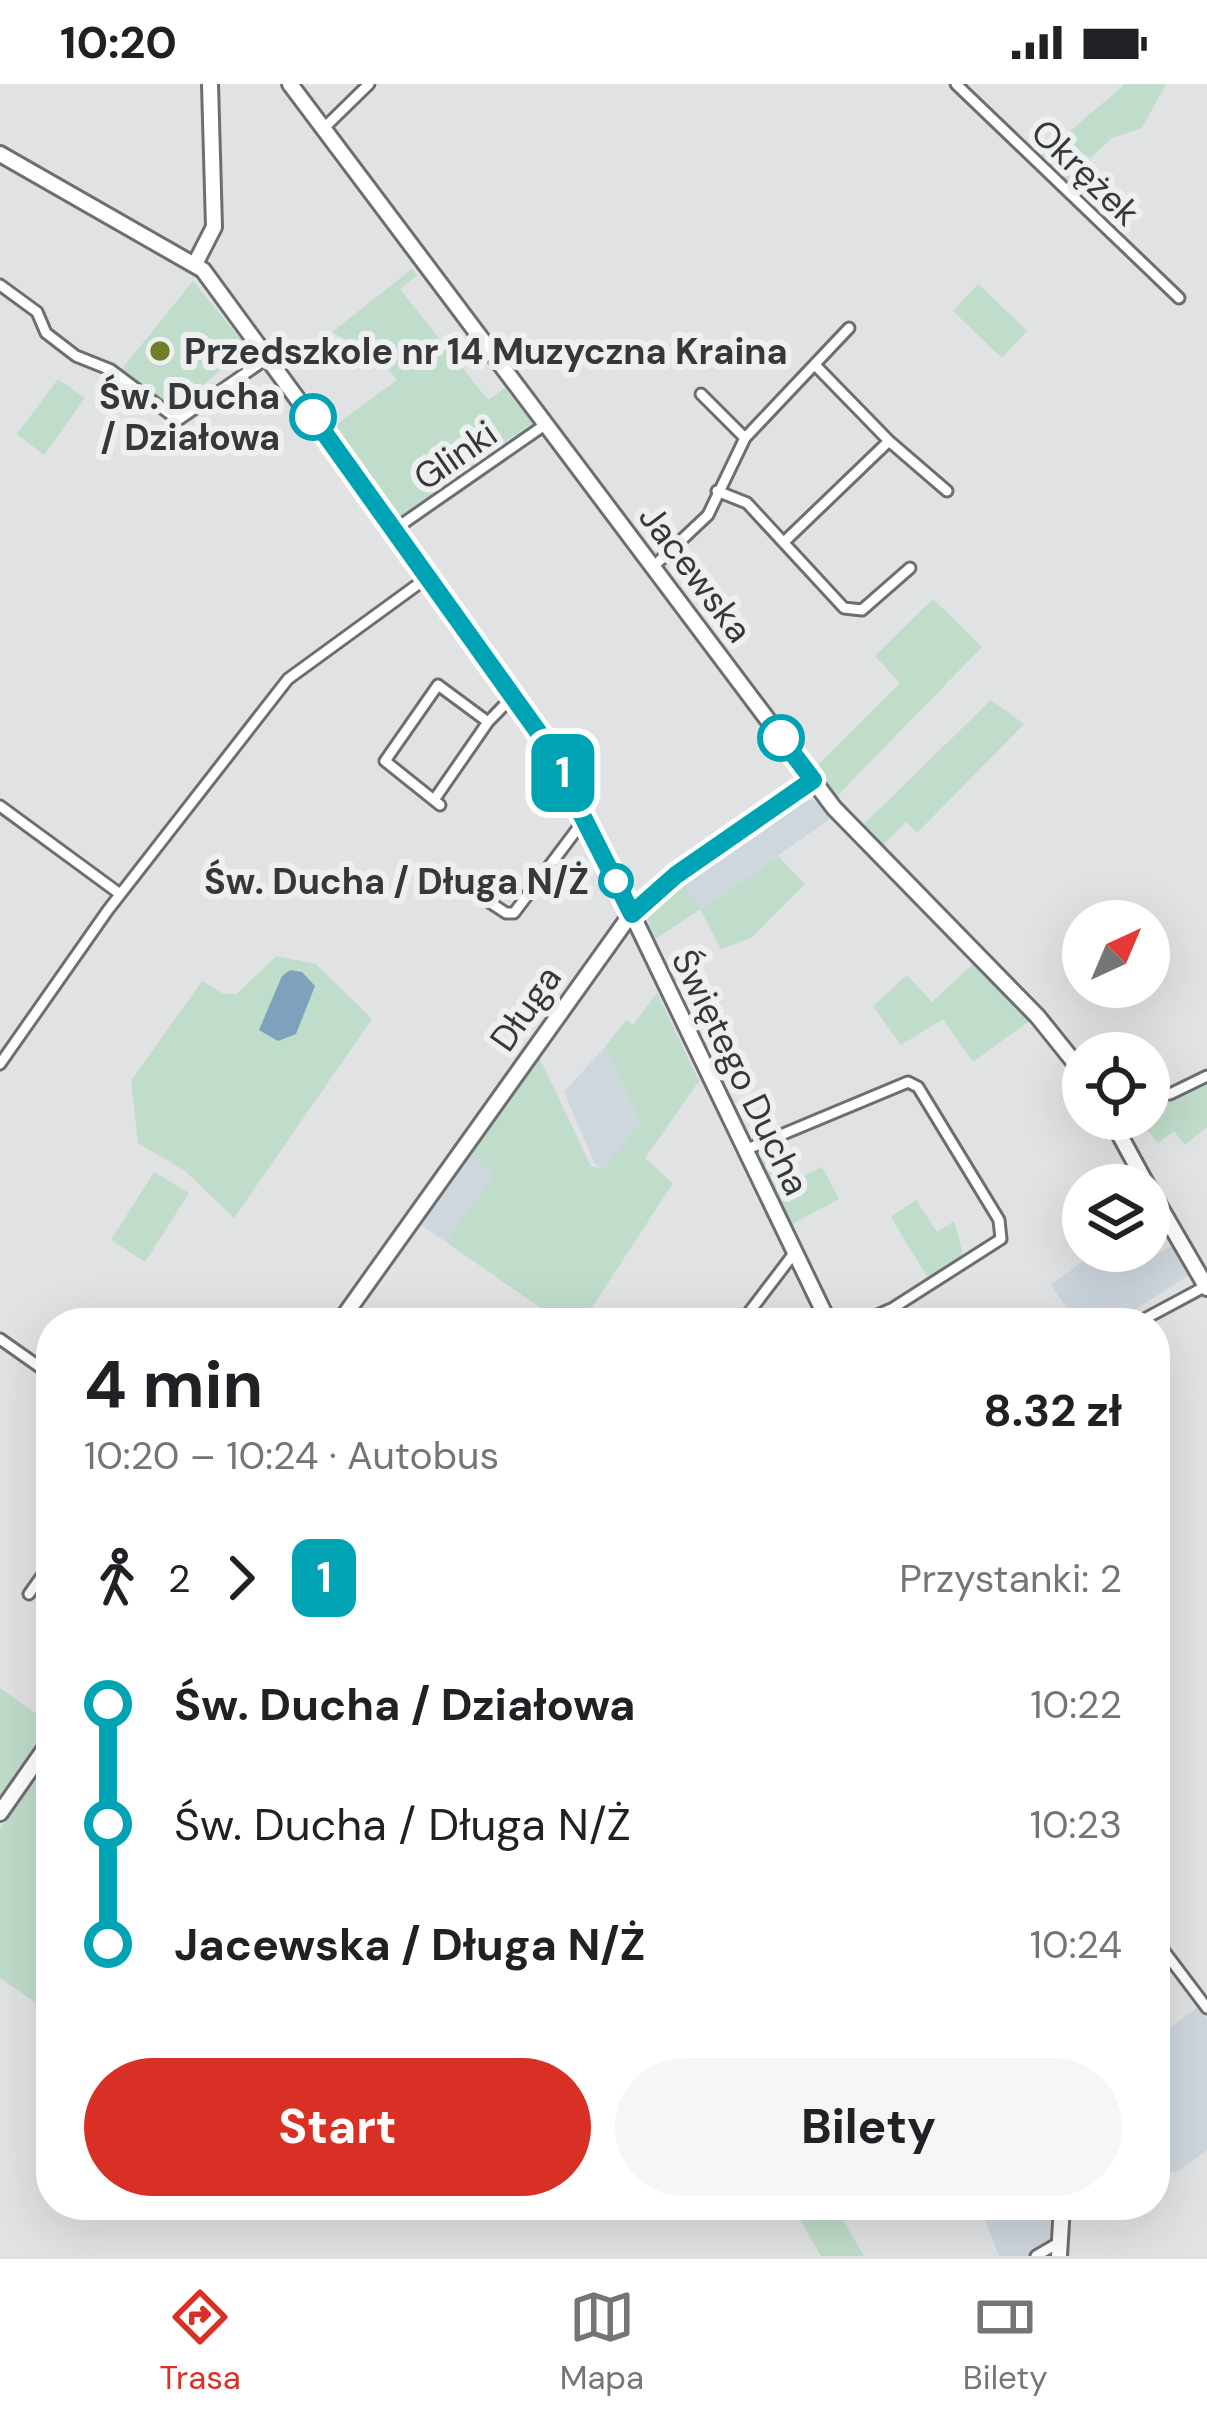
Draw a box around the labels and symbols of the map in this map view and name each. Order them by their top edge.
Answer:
street label: Okrężek [1021,109,1150,236]
place label: Przedszkole nr 14 Muzyczna Kraina [184,328,788,375]
marker: Przedszkole nr 14 Muzyczna Kraina [147,338,173,364]
place label: Św. Ducha / Działowa [99,373,280,461]
marker: Św. Ducha / Działowa [291,395,335,439]
street label: Glinki [404,410,506,501]
street label: Jacewska [628,495,763,652]
unlabelled marker [759,716,803,760]
line badge: 1 [524,734,602,812]
place label: Św. Ducha / Długa N/Ż [204,858,589,905]
marker: Św. Ducha / Długa N/Ż [600,865,632,897]
north arrow [1062,900,1170,1008]
street label: Świętego Ducha [661,942,820,1203]
street label: Długa [479,956,572,1060]

